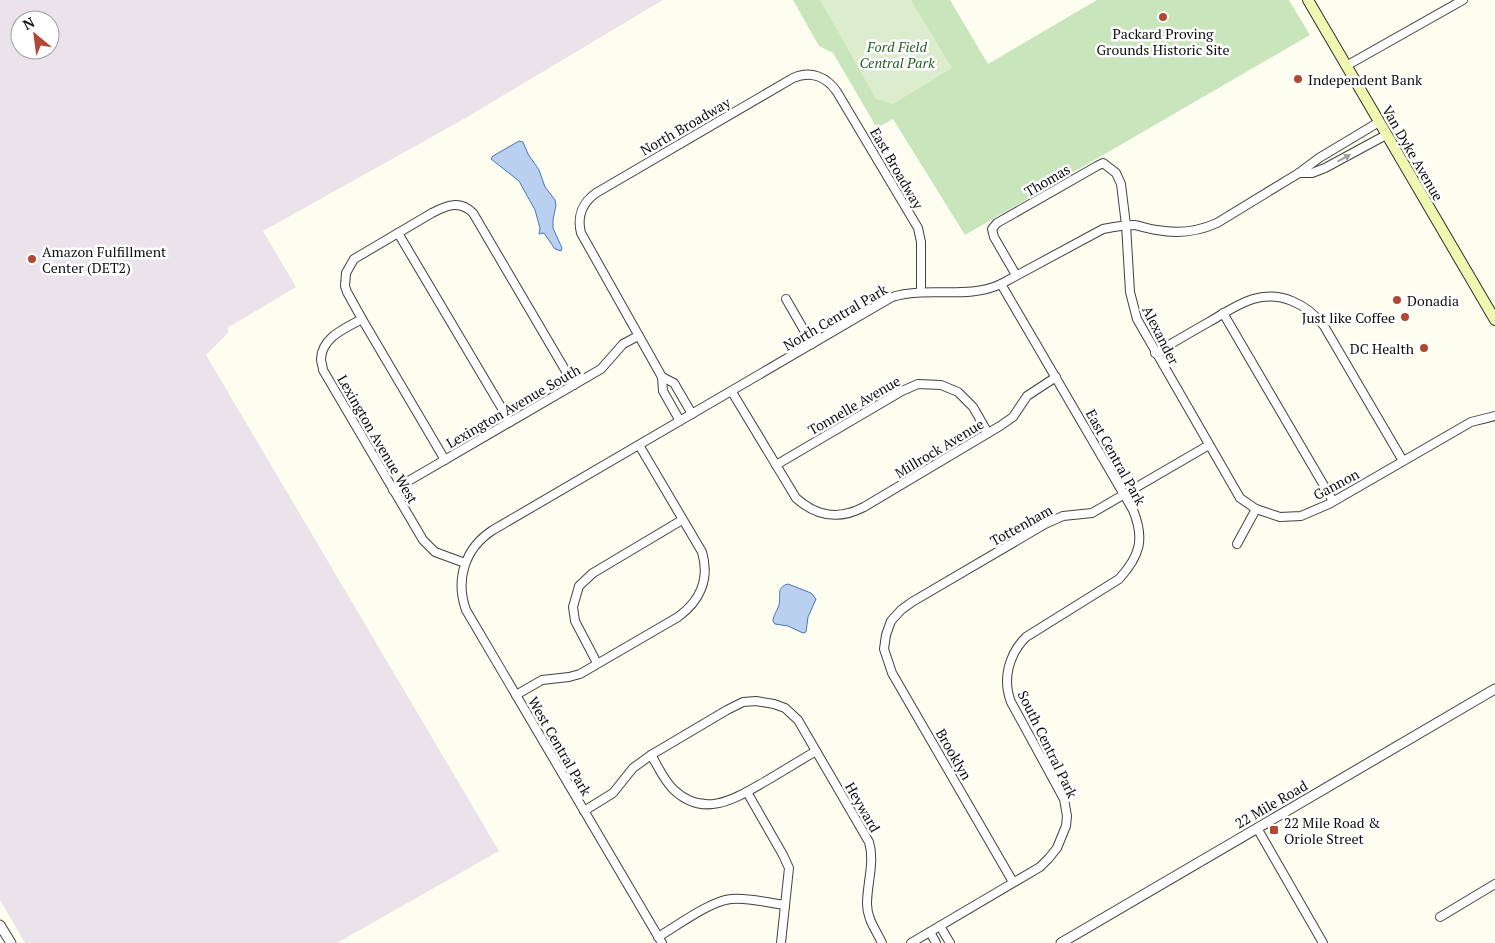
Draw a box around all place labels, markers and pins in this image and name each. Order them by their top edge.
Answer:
marker: Packard Proving Grounds Historic Site [1157,11,1169,23]
place label: Packard Proving Grounds Historic Site [1096,24,1230,59]
place label: Independent Bank [1308,70,1423,89]
marker: Independent Bank [1292,73,1304,85]
place label: Amazon Fulfillment Center (DET2) [42,242,167,277]
marker: Amazon Fulfillment Center (DET2) [26,253,38,265]
place label: Donadia [1407,291,1459,310]
marker: Donadia [1391,294,1403,306]
place label: Just like Coffee [1302,308,1395,327]
marker: Just like Coffee [1399,311,1411,323]
place label: DC Health [1350,339,1414,358]
marker: DC Health [1418,342,1430,354]
place label: 22 Mile Road & Oriole Street [1284,813,1380,848]
marker: 22 Mile Road & Oriole Street [1268,824,1280,836]

